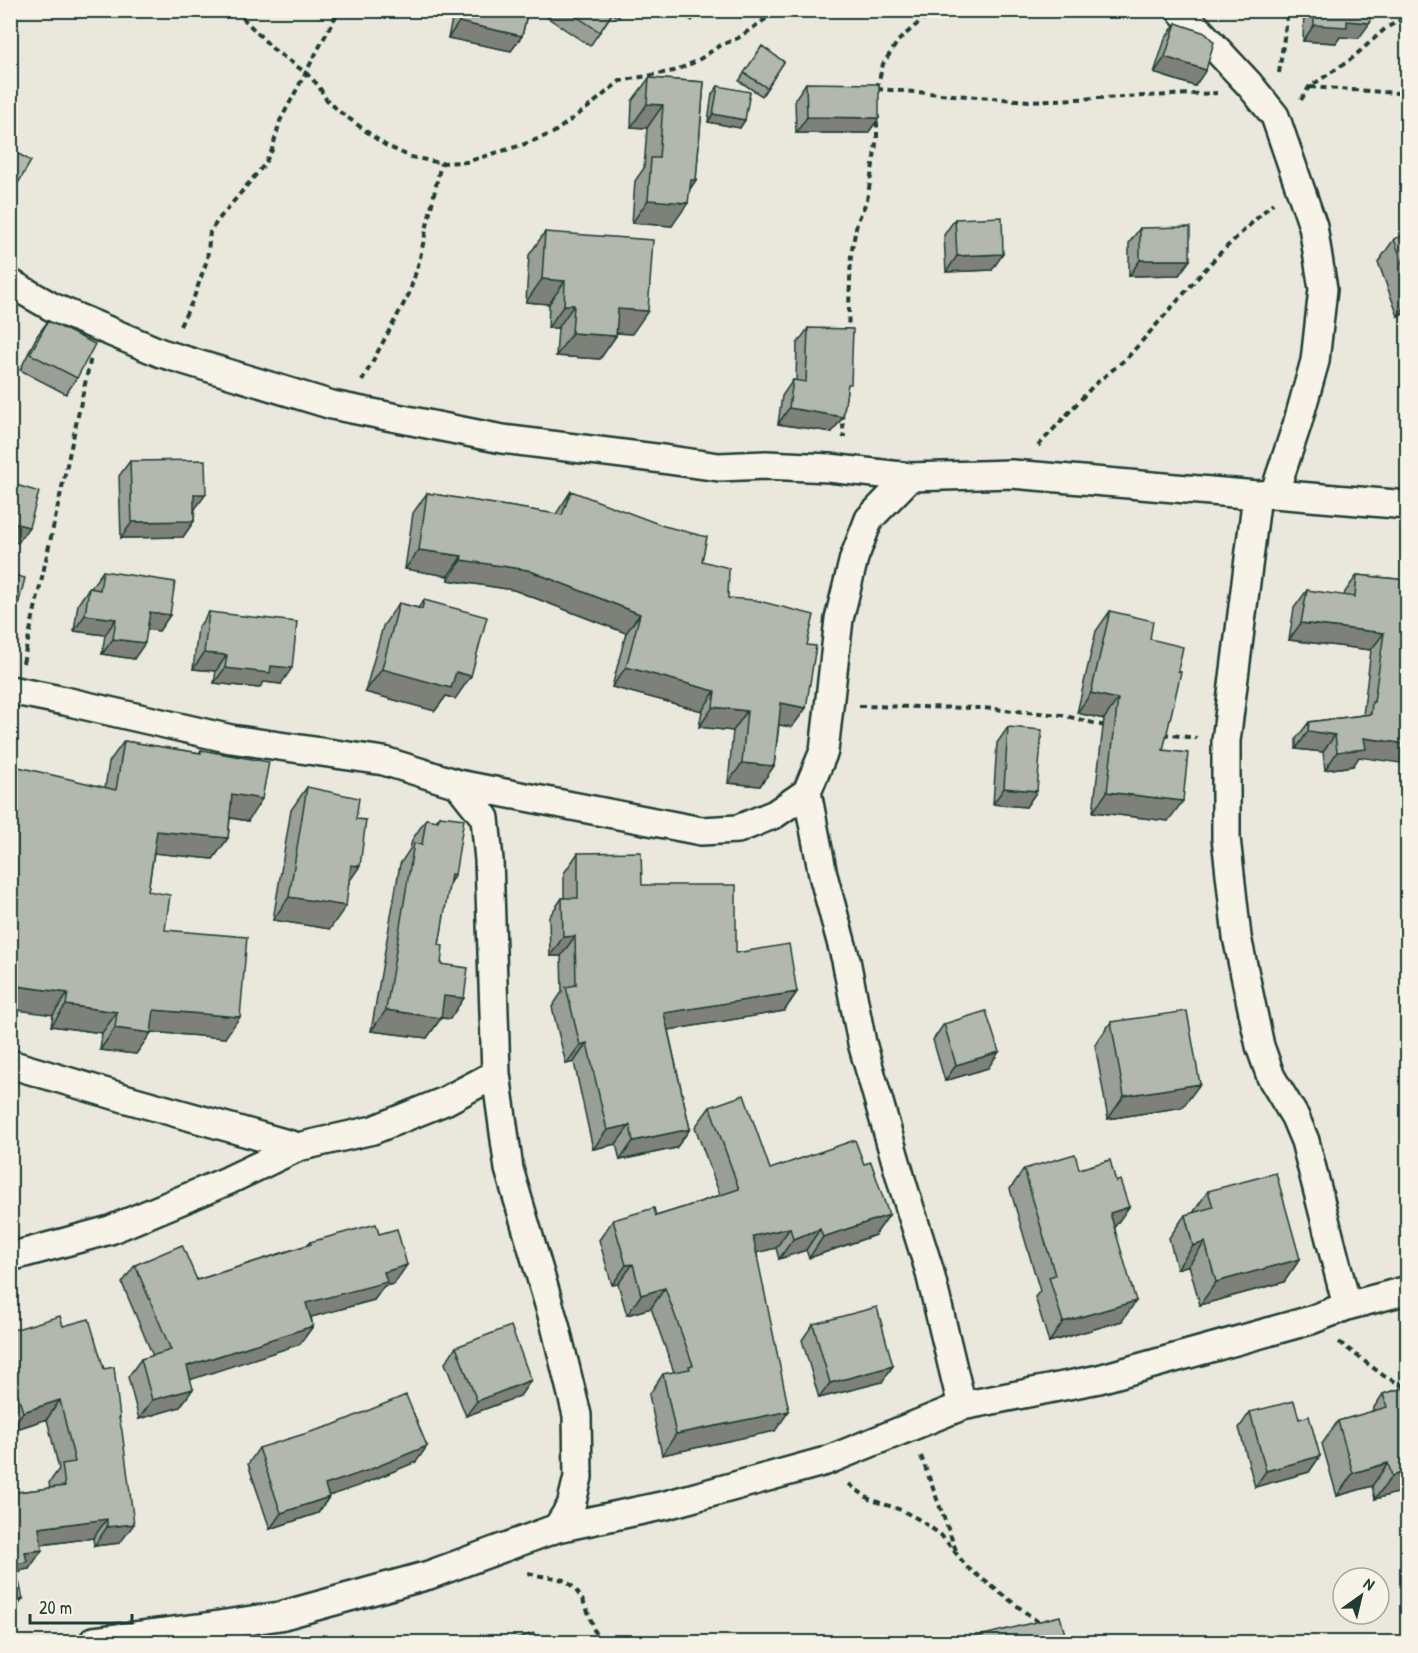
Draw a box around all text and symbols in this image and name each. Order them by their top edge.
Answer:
north arrow [1331,1566,1391,1626]
text: N [1360,1572,1379,1595]
scale bar [30,1587,132,1625]
text: 20 m [39,1595,72,1620]

